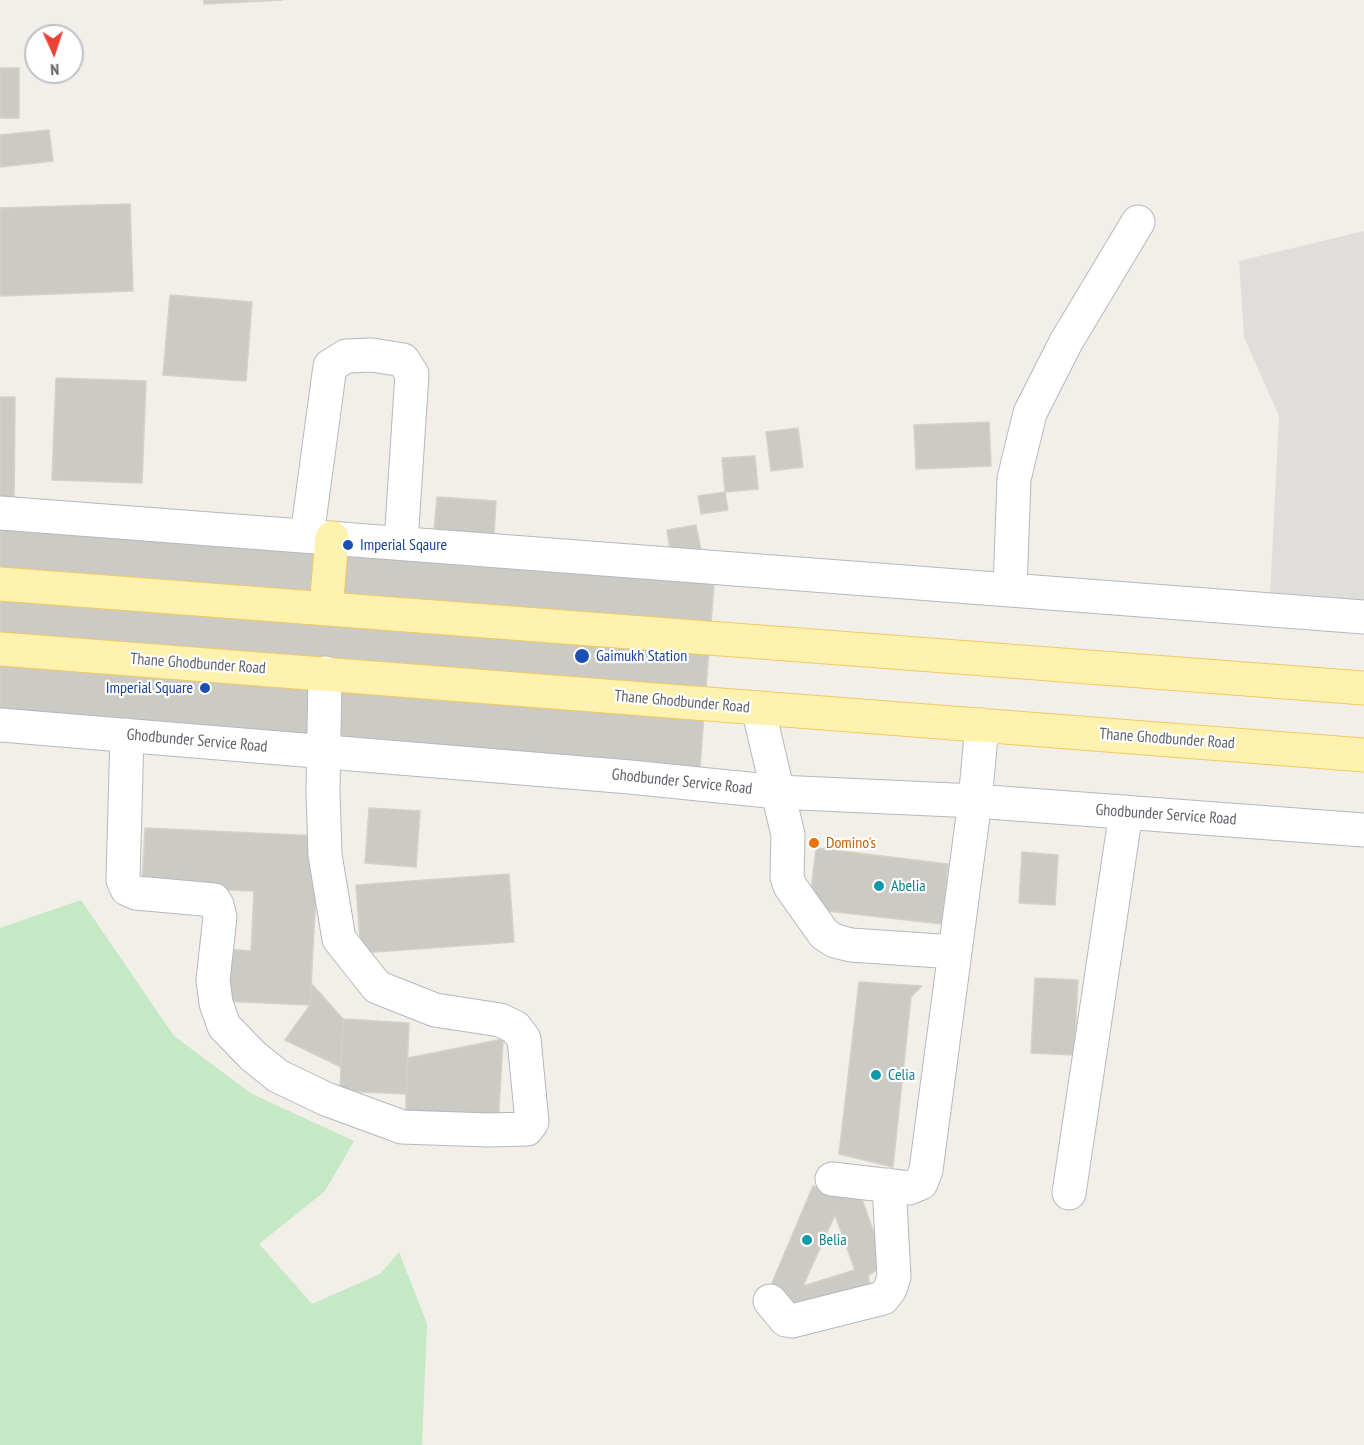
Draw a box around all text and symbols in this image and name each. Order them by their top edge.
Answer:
north arrow [24,24,84,84]
text: N [50,60,60,80]
place label: Imperial Sqaure [360,535,447,555]
marker: Imperial Sqaure [341,538,355,552]
place label: Gaimukh Station [596,646,687,666]
marker: Gaimukh Station [573,647,591,665]
street label: Thane Ghodbunder Road [130,650,266,678]
place label: Imperial Square [106,678,193,698]
marker: Imperial Square [198,681,212,695]
street label: Thane Ghodbunder Road [613,687,751,717]
street label: Ghodbunder Service Road [126,725,268,757]
street label: Thane Ghodbunder Road [1099,725,1235,753]
street label: Ghodbunder Service Road [611,765,753,799]
street label: Ghodbunder Service Road [1095,800,1237,830]
place label: Domino's [826,833,876,853]
marker: Domino's [807,836,821,850]
place label: Abelia [891,876,926,896]
marker: Abelia [872,879,886,893]
place label: Celia [888,1065,915,1085]
marker: Celia [869,1068,883,1082]
place label: Belia [819,1230,847,1250]
marker: Belia [800,1233,814,1247]

